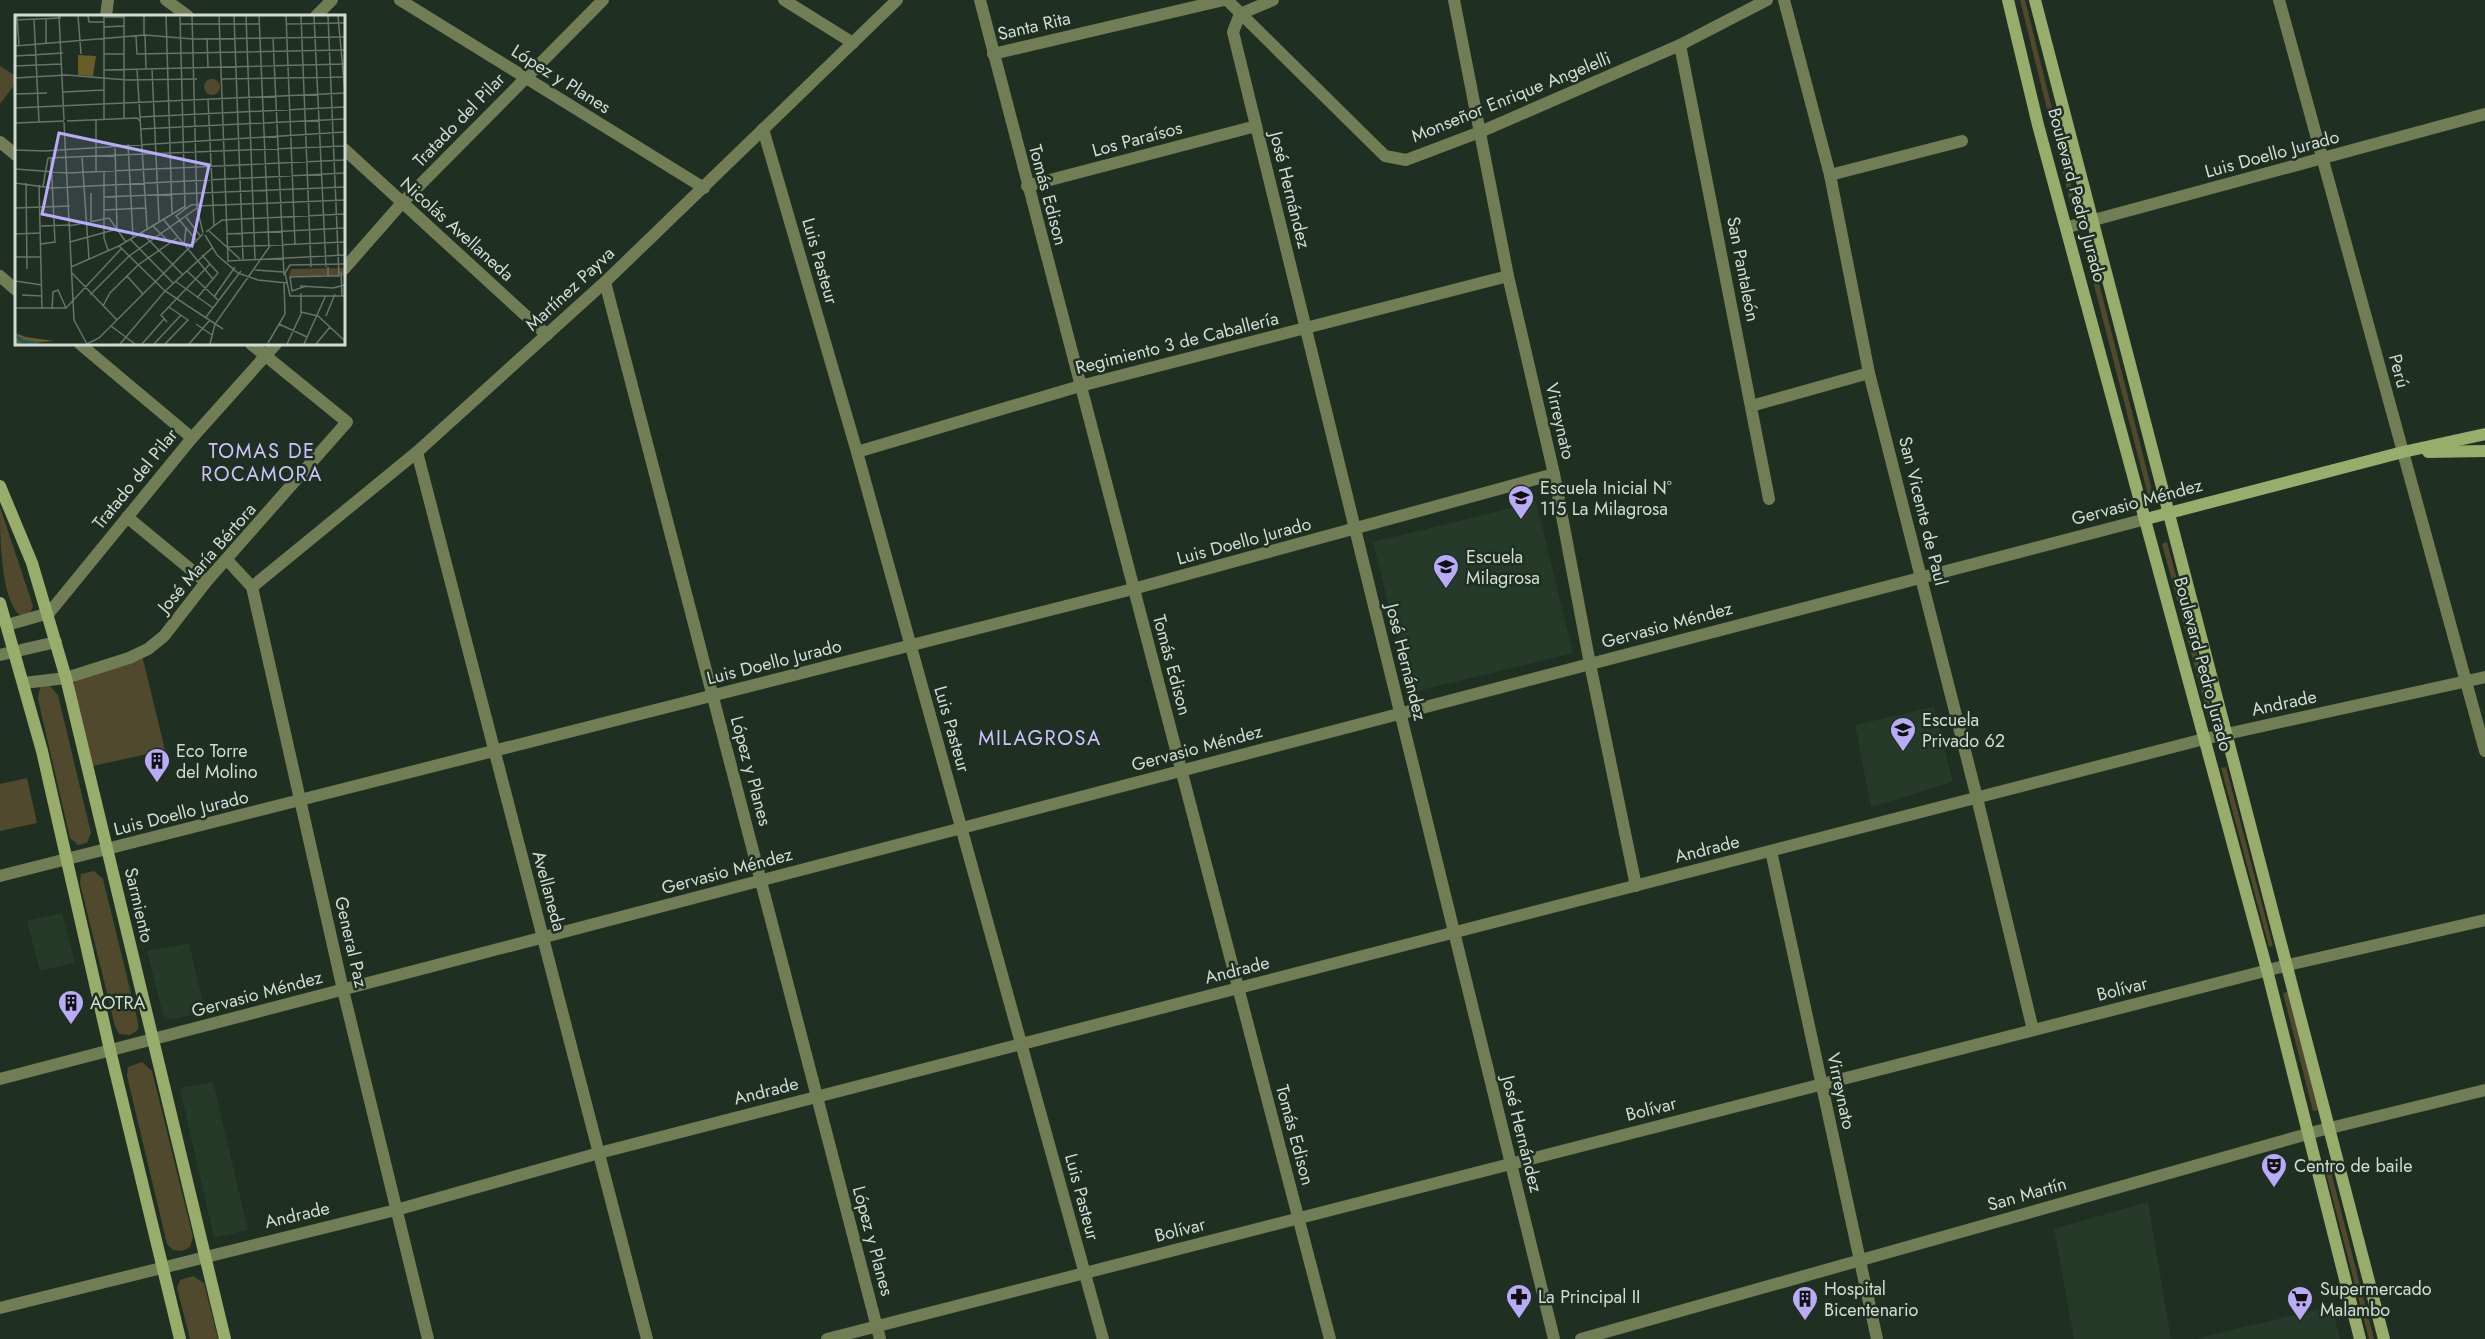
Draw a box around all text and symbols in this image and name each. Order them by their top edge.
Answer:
street label: Santa Rita [995,5,1073,47]
inset map [15,15,345,345]
street label: López y Planes [506,38,616,120]
street label: Monseñor Enrique Angelelli [1407,45,1615,149]
street label: Tratado del Pilar [407,66,512,173]
street label: Boulevard Pedro Jurado [2041,105,2113,285]
street label: Los Paraísos [1089,114,1185,164]
street label: Luis Doello Jurado [2202,124,2342,184]
street label: José Hernández [1262,127,1317,252]
street label: Tomás Edison [1022,142,1074,248]
street label: Nicolás Avellaneda [394,171,520,287]
street label: San Pantaleón [1720,214,1766,324]
street label: Luis Pasteur [795,215,845,308]
street label: Martínez Payva [520,241,620,337]
street label: Regimiento 3 de Caballería [1073,305,1281,381]
street label: Perú [2382,351,2416,391]
street label: Virreynato [1539,380,1581,462]
street label: Tratado del Pilar [86,422,184,535]
street label: San Vicente de Paul [1892,434,1954,588]
district label: TOMAS DE ROCAMORA [201,437,323,489]
street label: Gervasio Méndez [2069,472,2206,532]
place label: Escuela Inicial Nº 115 La Milagrosa [1540,475,1672,522]
school or university icon: Escuela Inicial Nº 115 La Milagrosa [1506,483,1536,521]
street label: José María Bértora [150,497,262,620]
street label: Luis Doello Jurado [1174,511,1314,571]
place label: Escuela Milagrosa [1466,544,1540,591]
school or university icon: Escuela Milagrosa [1431,552,1461,590]
street label: Boulevard Pedro Jurado [2167,574,2239,754]
street label: Gervasio Méndez [1599,595,1736,655]
street label: José Hernández [1378,599,1433,724]
street label: Tomás Edison [1146,612,1198,718]
street label: Luis Doello Jurado [704,633,844,691]
street label: Luis Pasteur [927,683,977,776]
street label: Andrade [2249,683,2319,723]
place label: Escuela Privado 62 [1922,707,2005,754]
street label: López y Planes [724,713,778,829]
school or university icon: Escuela Privado 62 [1888,715,1918,753]
street label: Gervasio Méndez [1129,718,1266,778]
district label: MILAGROSA [978,724,1102,753]
place label: Eco Torre del Molino [176,738,258,785]
building icon: Eco Torre del Molino [142,746,172,784]
street label: Luis Doello Jurado [111,784,251,842]
street label: Andrade [1672,828,1742,870]
street label: Gervasio Méndez [659,841,796,901]
street label: Avellaneda [526,848,572,934]
street label: Sarmiento [118,865,160,945]
street label: General Paz [328,894,374,991]
street label: Andrade [1202,949,1272,991]
street label: Gervasio Méndez [189,964,326,1024]
street label: Bolívar [2094,970,2151,1008]
building icon: AOTRA [56,988,86,1026]
place label: AOTRA [90,990,145,1016]
street label: Virreynato [1820,1050,1862,1132]
street label: Andrade [731,1070,801,1112]
street label: José Hernández [1494,1071,1549,1196]
street label: Tomás Edison [1269,1082,1321,1188]
street label: Bolívar [1623,1090,1680,1128]
street label: Luis Pasteur [1058,1151,1106,1244]
theatre icon: Centro de baile [2259,1151,2289,1189]
place label: Centro de baile [2294,1153,2412,1179]
street label: San Martín [1984,1170,2070,1218]
street label: López y Planes [846,1183,900,1299]
street label: Andrade [262,1195,332,1235]
street label: Bolívar [1152,1211,1209,1249]
place label: Hospital Bicentenario [1824,1276,1919,1323]
place label: Supermercado Malambo [2320,1276,2432,1323]
pharmacy icon: La Principal II [1504,1282,1534,1320]
place label: La Principal II [1538,1284,1641,1310]
building icon: Hospital Bicentenario [1790,1284,1820,1322]
supermarket icon: Supermercado Malambo [2285,1284,2315,1322]

